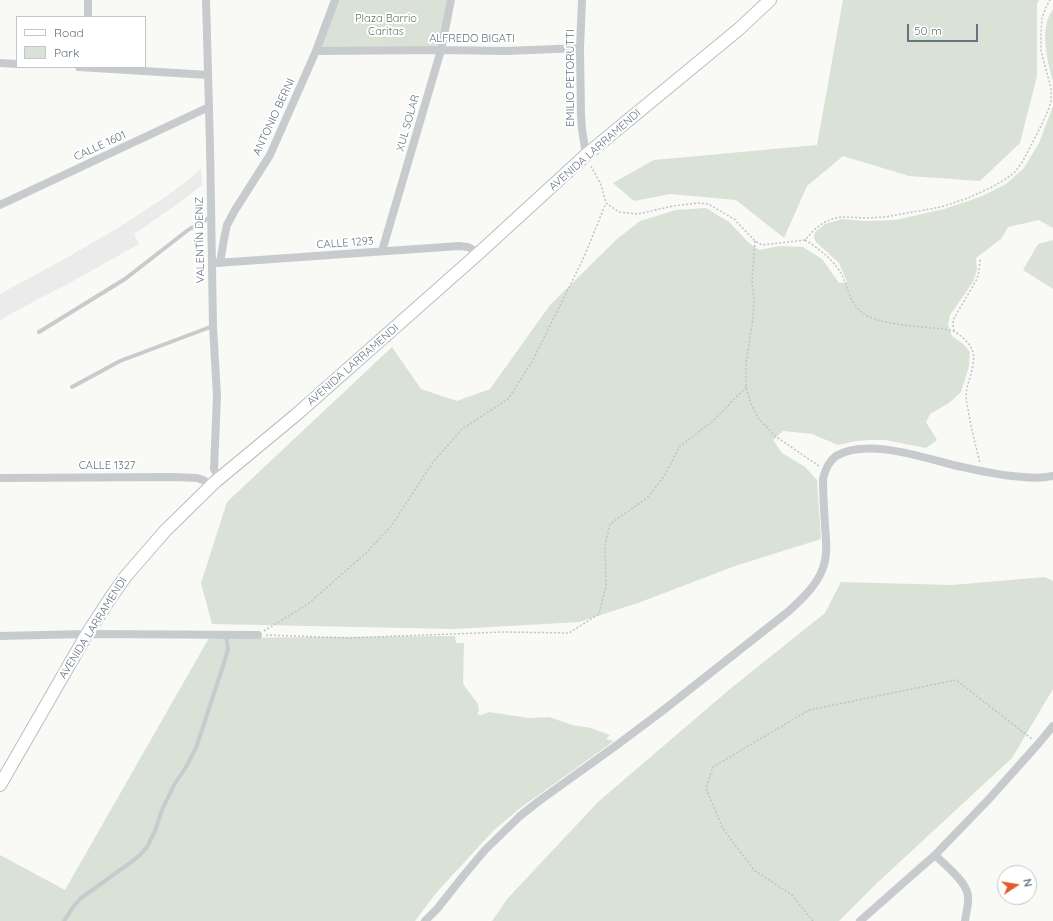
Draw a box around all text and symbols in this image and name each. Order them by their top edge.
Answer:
park label: Plaza Barrio Caritas [355,12,417,38]
legend [16,16,146,68]
scale bar [909,16,980,42]
text: 50 m [914,23,942,38]
text: Road [54,25,84,40]
street label: EMILIO PETORUTTI [564,29,578,127]
street label: ALFREDO BIGATI [429,32,515,46]
text: Park [54,45,79,60]
street label: ANTONIO BERNI [250,76,298,158]
street label: XUL SOLAR [394,93,422,153]
street label: AVENIDA LARRAMENDI [546,107,644,193]
street label: CALLE 1601 [72,128,128,164]
street label: VALENTÍN DENIZ [193,197,207,283]
street label: CALLE 1293 [316,234,374,252]
street label: AVENIDA LARRAMENDI [304,322,402,408]
street label: CALLE 1327 [79,459,135,473]
street label: AVENIDA LARRAMENDI [56,575,130,681]
north arrow [997,865,1037,905]
text: N [1020,877,1035,888]

